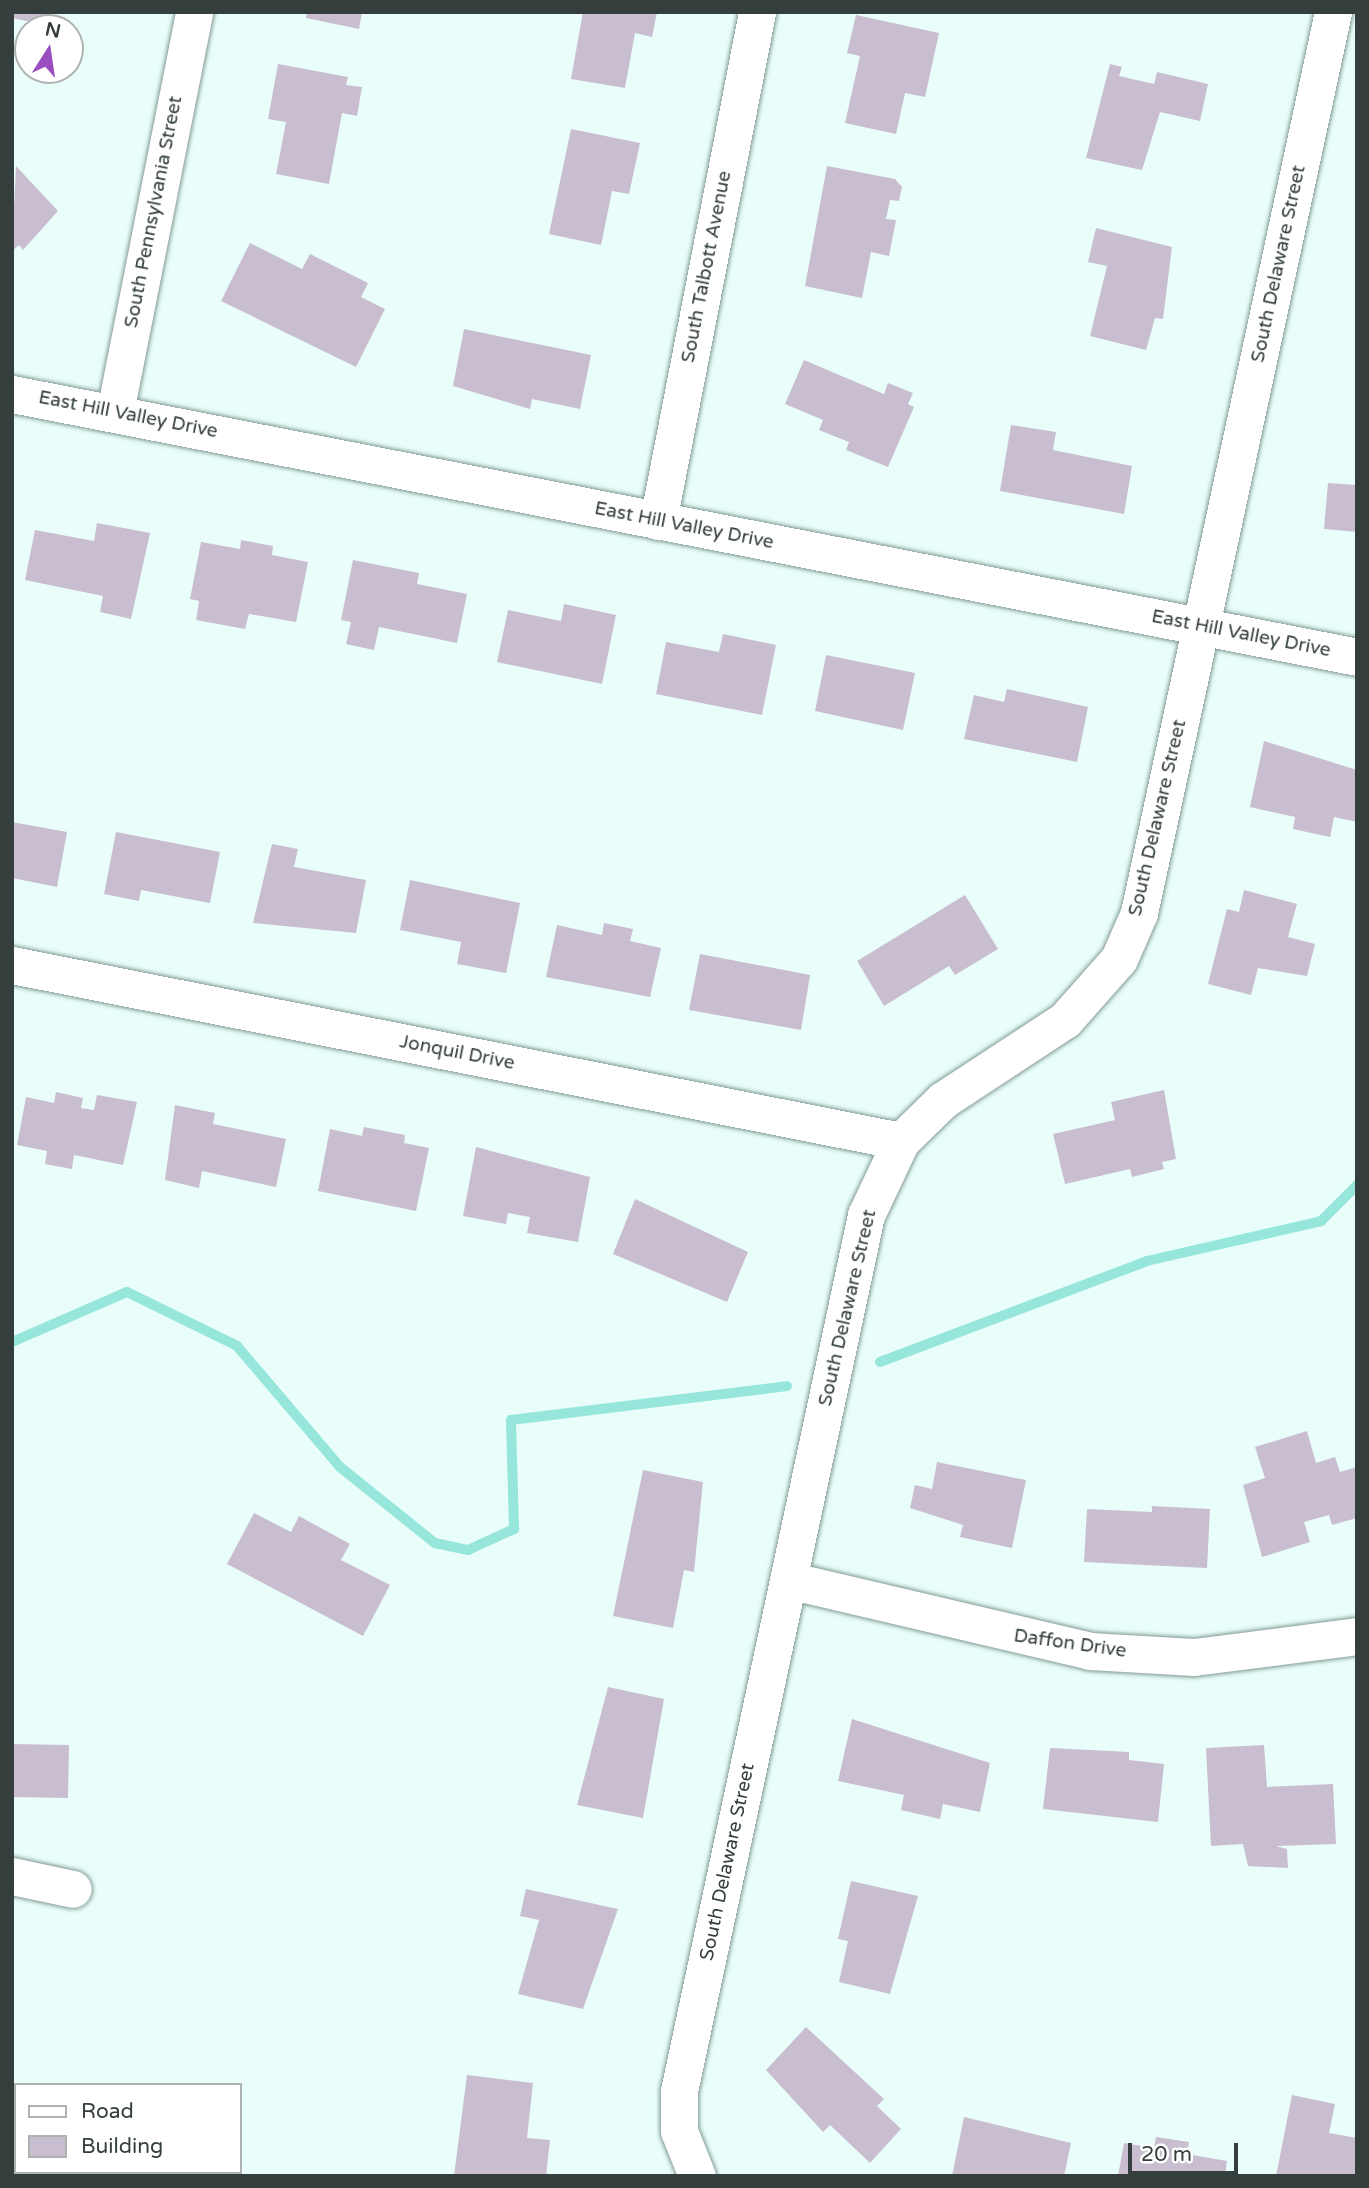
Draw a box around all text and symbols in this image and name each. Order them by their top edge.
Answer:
north arrow [14,14,84,84]
text: N [43,18,63,43]
street label: South Pennsylvania Street [120,94,188,330]
street label: South Delaware Street [1247,163,1311,365]
street label: South Talbott Avenue [677,169,737,365]
street label: East Hill Valley Drive [36,386,220,444]
street label: East Hill Valley Drive [592,497,776,555]
street label: East Hill Valley Drive [1149,605,1333,663]
street label: South Delaware Street [1124,717,1192,919]
street label: Jonquil Drive [398,1031,516,1075]
street label: South Delaware Street [814,1207,882,1409]
street label: Daffon Drive [1012,1625,1128,1663]
street label: South Delaware Street [696,1761,760,1963]
legend [14,2083,242,2174]
text: Road [81,2099,134,2124]
scale bar [1131,2128,1241,2172]
text: Building [81,2134,163,2159]
text: 20 m [1141,2142,1192,2167]

